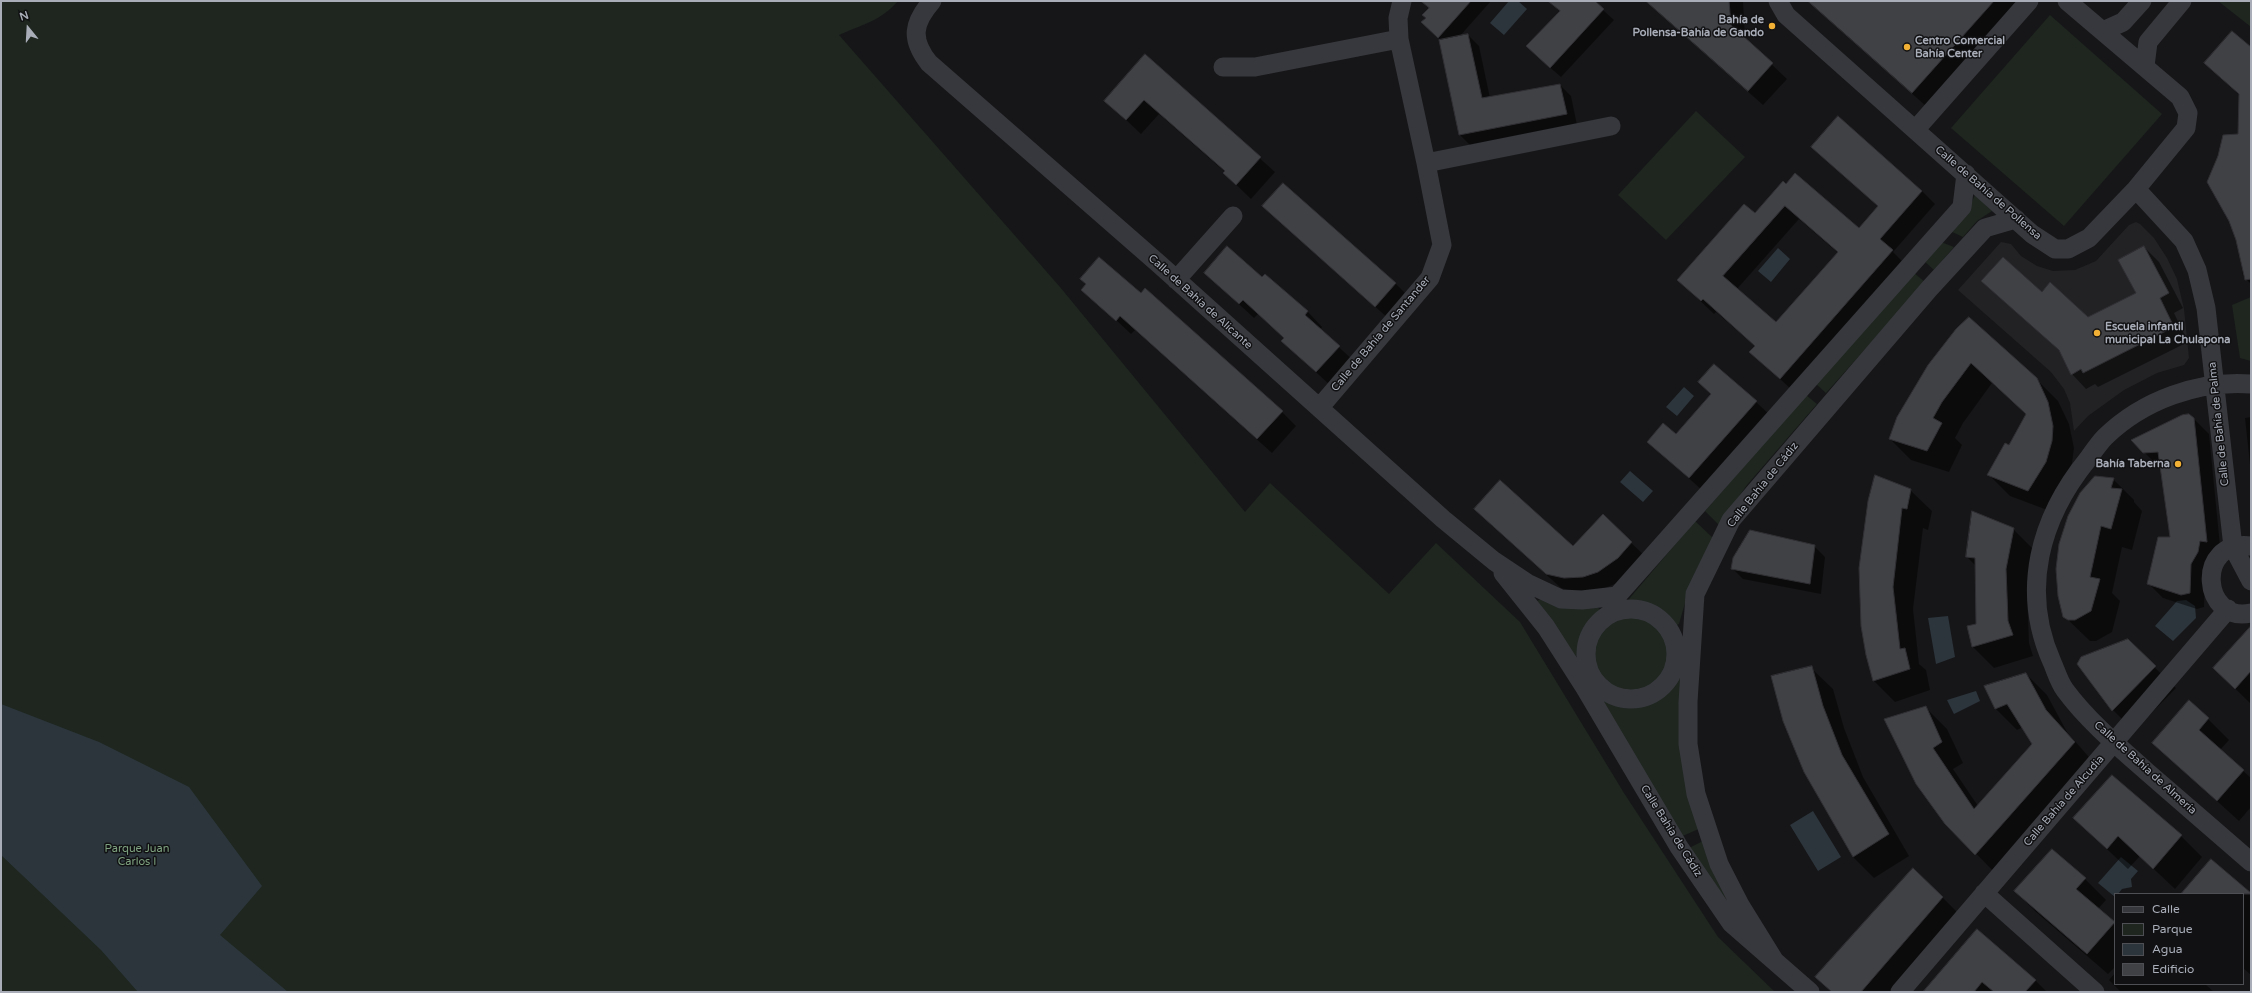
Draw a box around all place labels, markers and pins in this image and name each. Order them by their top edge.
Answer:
place label: Bahía de Pollensa-Bahía de Gando [1633,13,1764,39]
marker: Bahía de Pollensa-Bahía de Gando [1767,21,1777,31]
place label: Centro Comercial Bahía Center [1915,34,2005,60]
marker: Centro Comercial Bahía Center [1902,42,1912,52]
place label: Escuela infantil municipal La Chulapona [2105,320,2230,346]
marker: Escuela infantil municipal La Chulapona [2092,328,2102,338]
place label: Bahía Taberna [2095,457,2170,471]
marker: Bahía Taberna [2173,459,2183,469]

